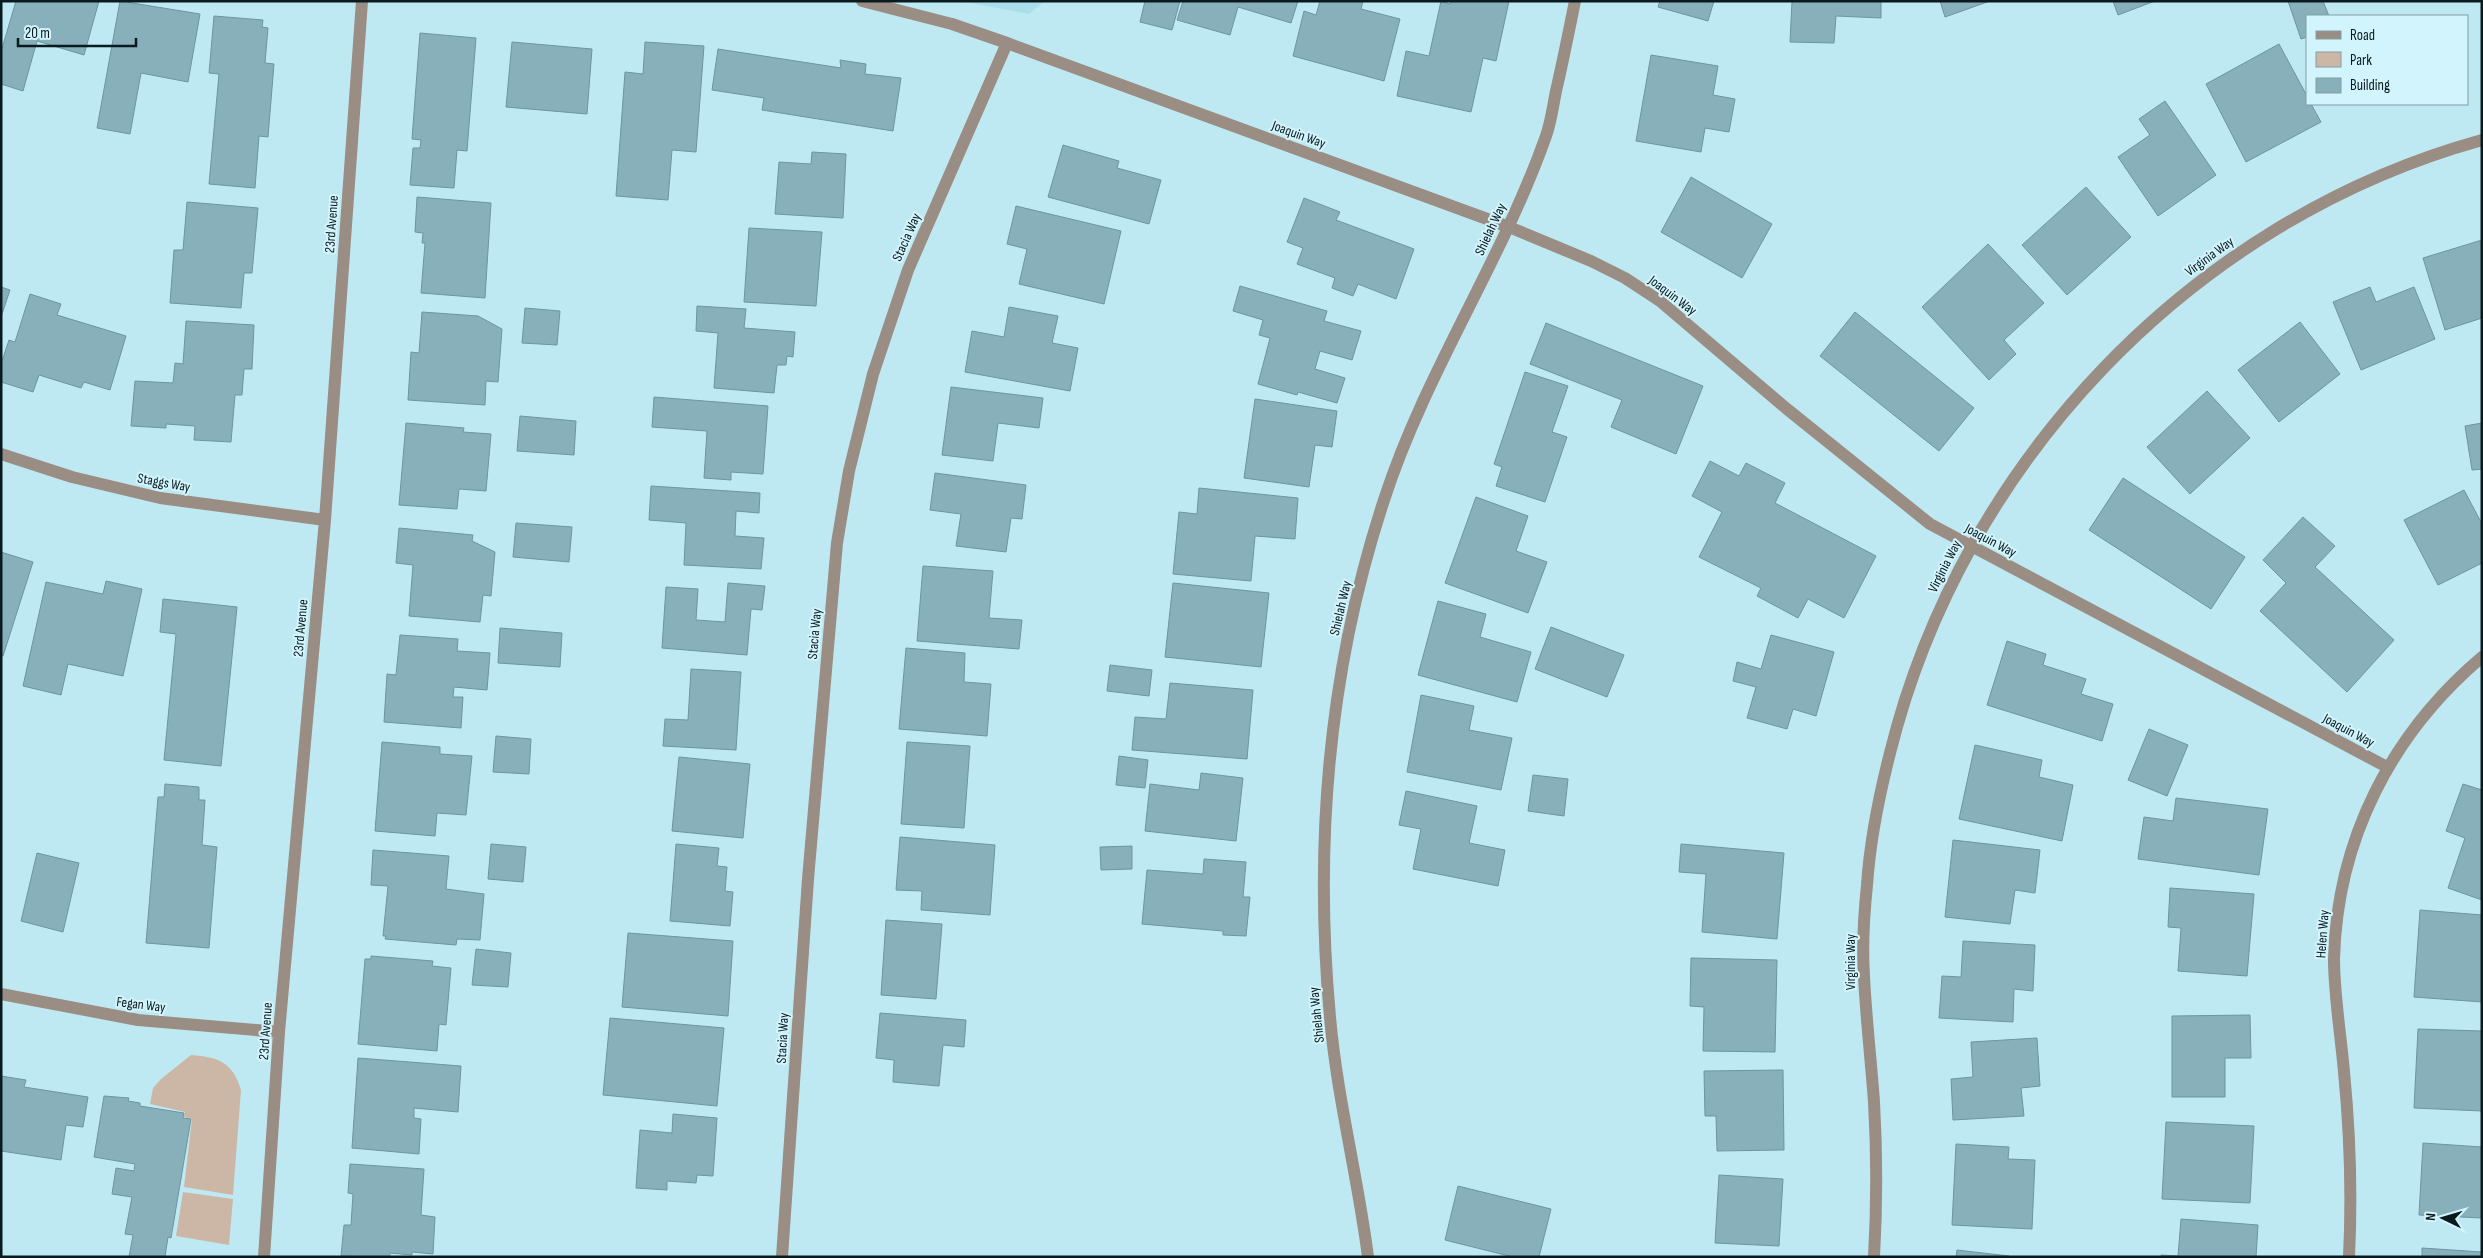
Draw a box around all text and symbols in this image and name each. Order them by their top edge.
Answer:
scale bar [18,15,135,47]
legend [2306,15,2468,105]
text: 20 m [25,24,50,43]
text: Road [2350,26,2375,45]
text: Park [2350,51,2372,70]
text: Building [2350,76,2390,95]
street label: Joaquin Way [1269,117,1329,152]
street label: 23rd Avenue [321,195,342,253]
street label: Shielah Way [1471,200,1510,258]
street label: Stacia Way [888,210,925,264]
street label: Virginia Way [2181,233,2238,280]
street label: Joaquin Way [1644,271,1701,319]
street label: Staggs Way [136,469,192,496]
street label: Joaquin Way [1961,519,2020,561]
street label: Virginia Way [1924,537,1965,595]
street label: Shielah Way [1326,578,1355,637]
street label: 23rd Avenue [290,599,311,658]
street label: Stacia Way [804,607,825,660]
street label: Joaquin Way [2319,709,2378,751]
street label: Helen Way [2312,909,2333,959]
street label: Virginia Way [1842,933,1859,990]
street label: Shielah Way [1305,986,1328,1044]
street label: Fegan Way [115,993,167,1016]
street label: 23rd Avenue [255,1002,276,1060]
street label: Stacia Way [773,1012,792,1064]
north arrow [2418,1193,2468,1243]
text: N [2422,1212,2439,1221]

